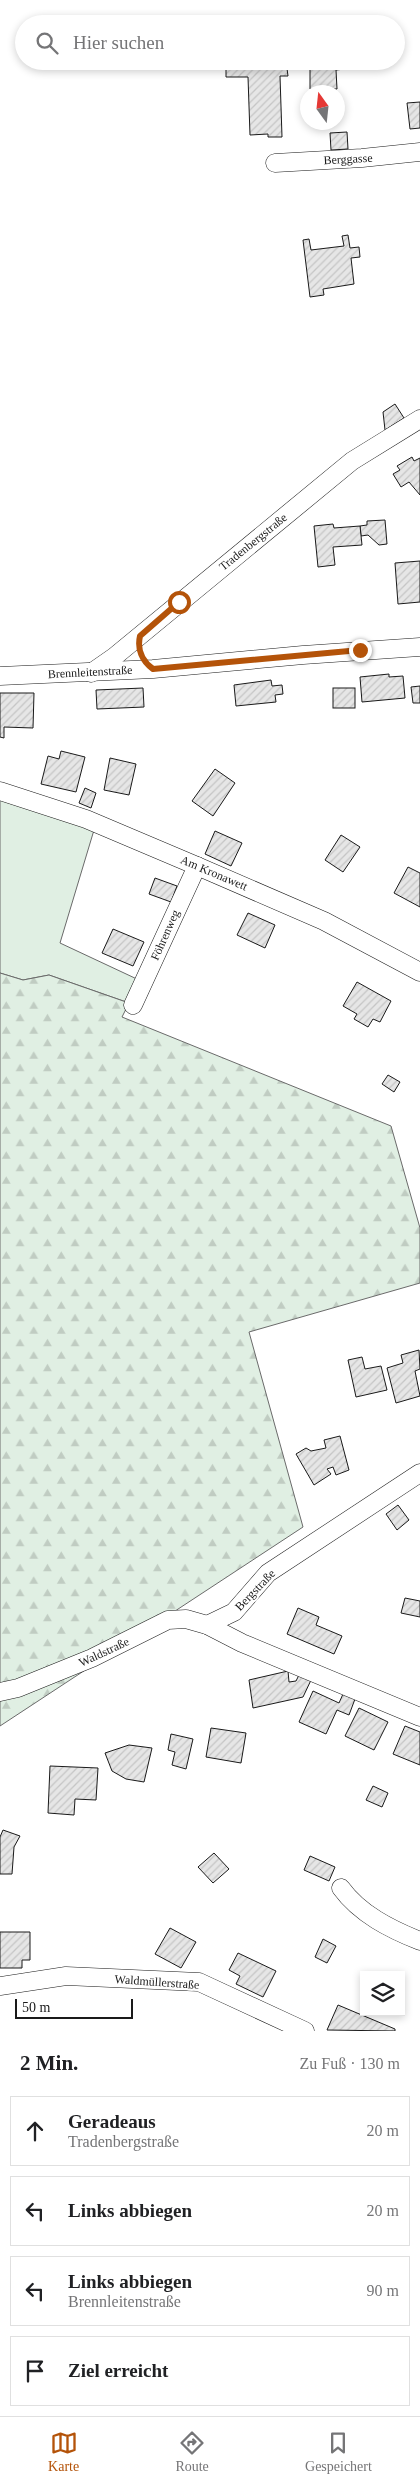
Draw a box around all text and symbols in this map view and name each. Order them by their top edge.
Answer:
search box [15,15,405,70]
icon: search [33,29,61,57]
text: Hier suchen [73,32,164,53]
north arrow [300,85,345,130]
street label: Berggasse [323,151,373,167]
street label: Tradenbergstraße [216,510,290,574]
route start [168,591,191,614]
route end [349,639,372,662]
street label: Brennleitenstraße [47,663,133,681]
street label: Am Kronawett [178,853,250,894]
street label: Föhrenweg [148,907,182,963]
street label: Bergstraße [232,1567,278,1613]
street label: Waldstraße [77,1634,131,1670]
map controls [360,1971,405,2016]
button: layers [360,1971,405,2016]
street label: Waldmüllerstraße [114,1972,200,1992]
scale bar [15,1996,132,2019]
text: 50 m [22,2000,50,2015]
text: 2 Min. [20,2051,78,2075]
text: Zu Fuß · 130 m [300,2055,400,2072]
text: Geradeaus [68,2111,156,2132]
icon: ahead [21,2117,49,2145]
text: 20 m [367,2122,399,2139]
text: Tradenbergstraße [68,2133,179,2150]
icon: left [21,2197,49,2225]
text: Links abbiegen [68,2200,192,2221]
text: 20 m [367,2202,399,2219]
text: Links abbiegen [68,2271,192,2292]
icon: left [21,2277,49,2305]
text: 90 m [367,2282,399,2299]
text: Brennleitenstraße [68,2293,181,2310]
icon: arrive [21,2357,49,2385]
text: Ziel erreicht [68,2360,168,2381]
tab: Karte [48,2429,79,2475]
tab: Route [175,2429,209,2475]
tab: Gespeichert [305,2429,372,2475]

